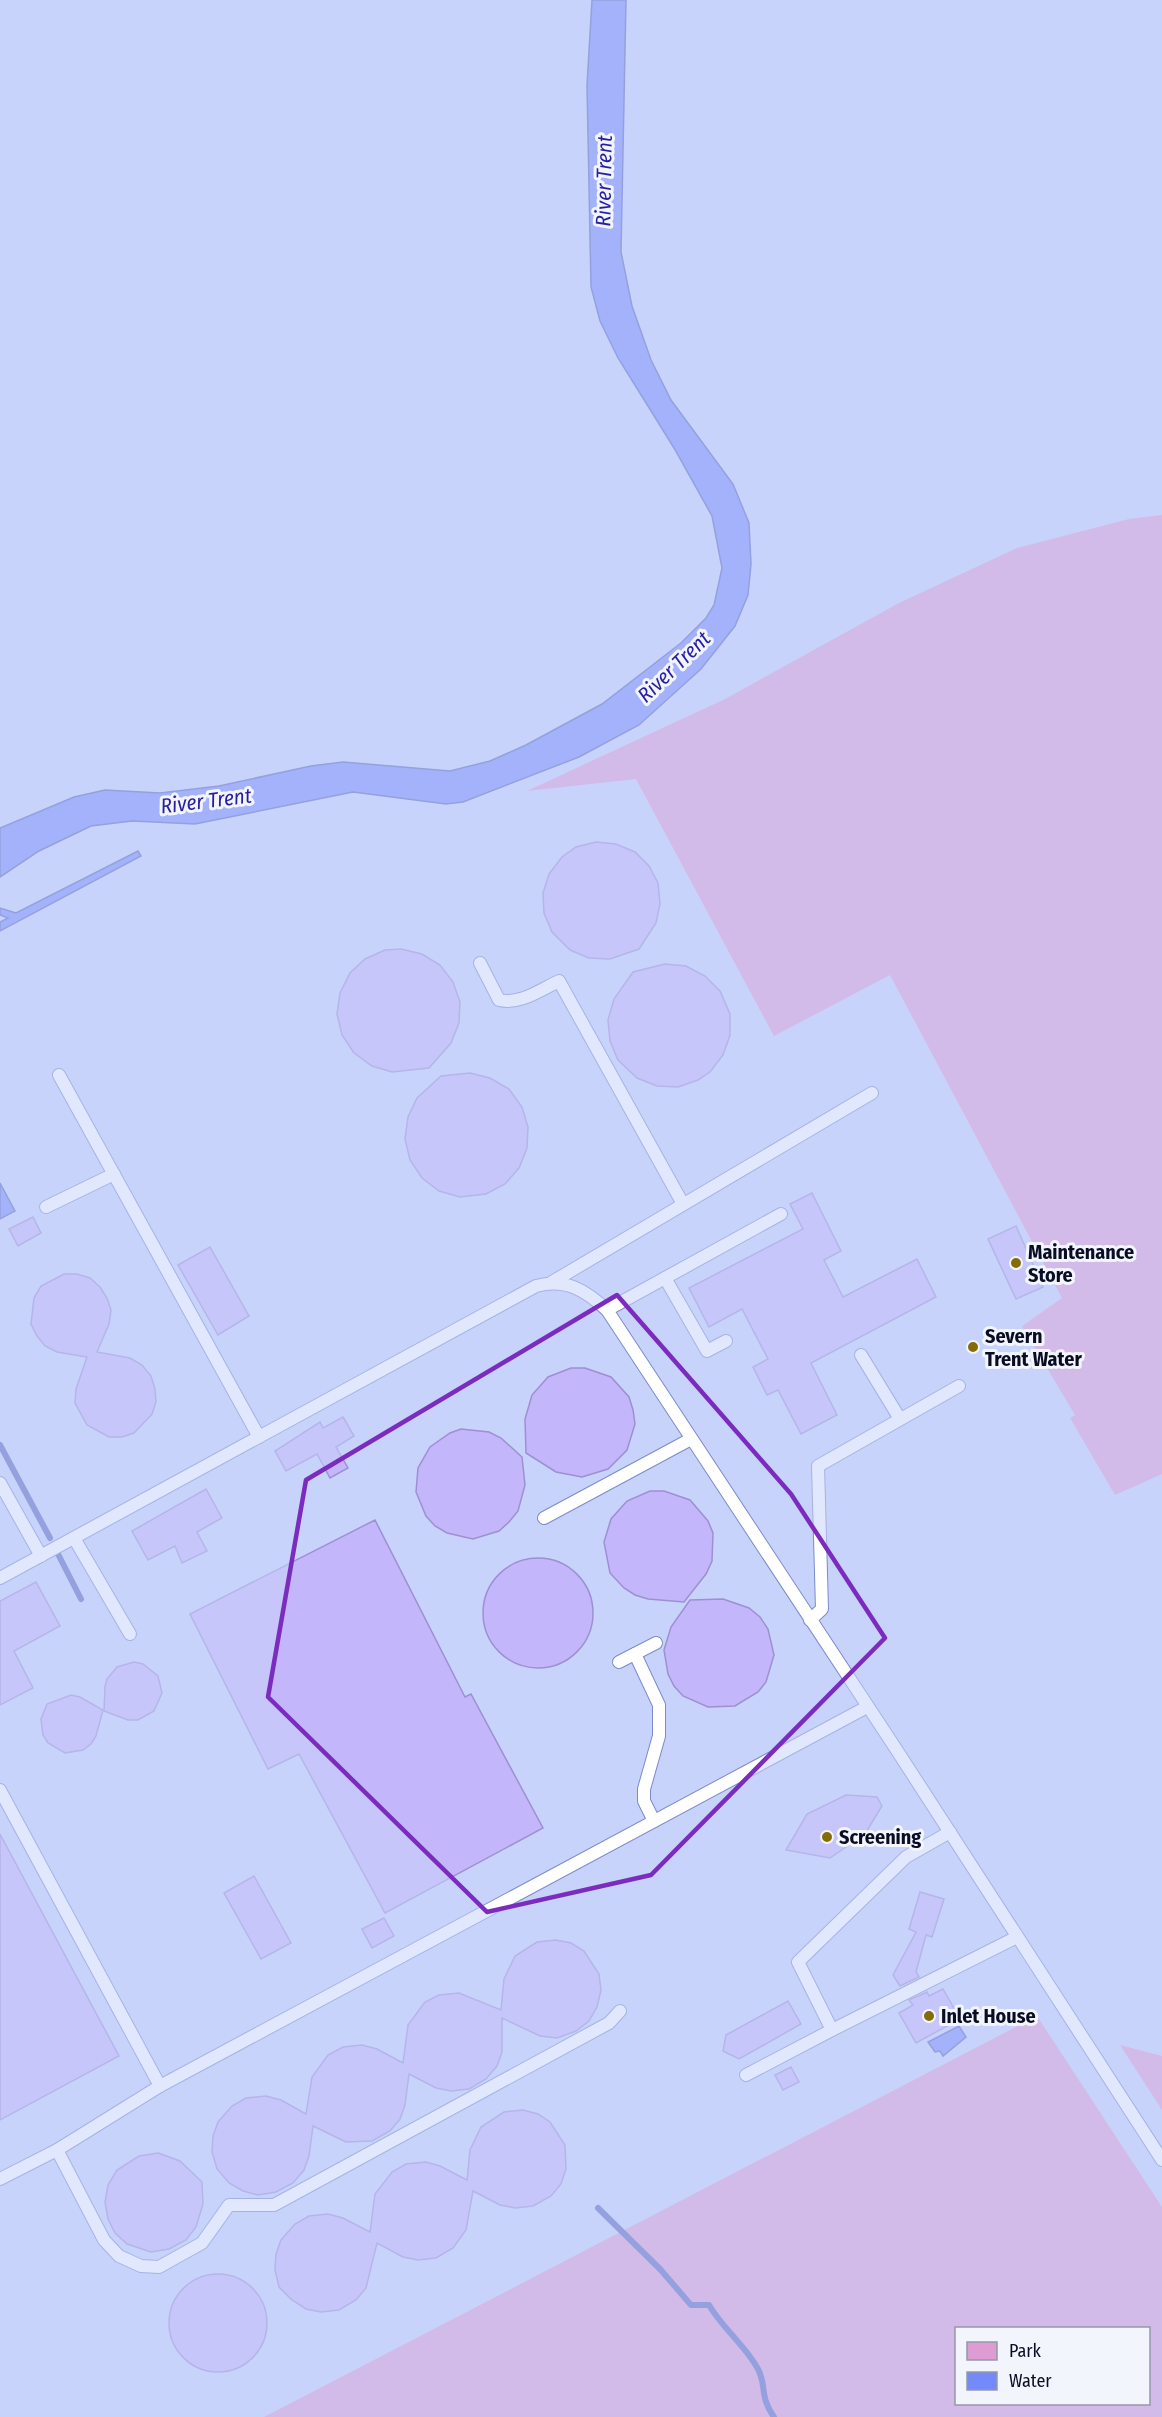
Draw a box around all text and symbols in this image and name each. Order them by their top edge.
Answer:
water label: River Trent [590,135,618,227]
water label: River Trent [632,626,716,708]
water label: River Trent [159,783,253,819]
place label: Maintenance Store [1028,1240,1134,1287]
marker: Maintenance Store [1009,1256,1023,1270]
place label: Severn Trent Water [985,1324,1082,1371]
marker: Severn Trent Water [966,1340,980,1354]
place label: Screening [839,1825,921,1849]
marker: Screening [820,1830,834,1844]
place label: Inlet House [941,2004,1036,2028]
marker: Inlet House [922,2009,936,2023]
legend [955,2327,1150,2405]
text: Park [1009,2340,1042,2362]
text: Water [1009,2370,1052,2392]

